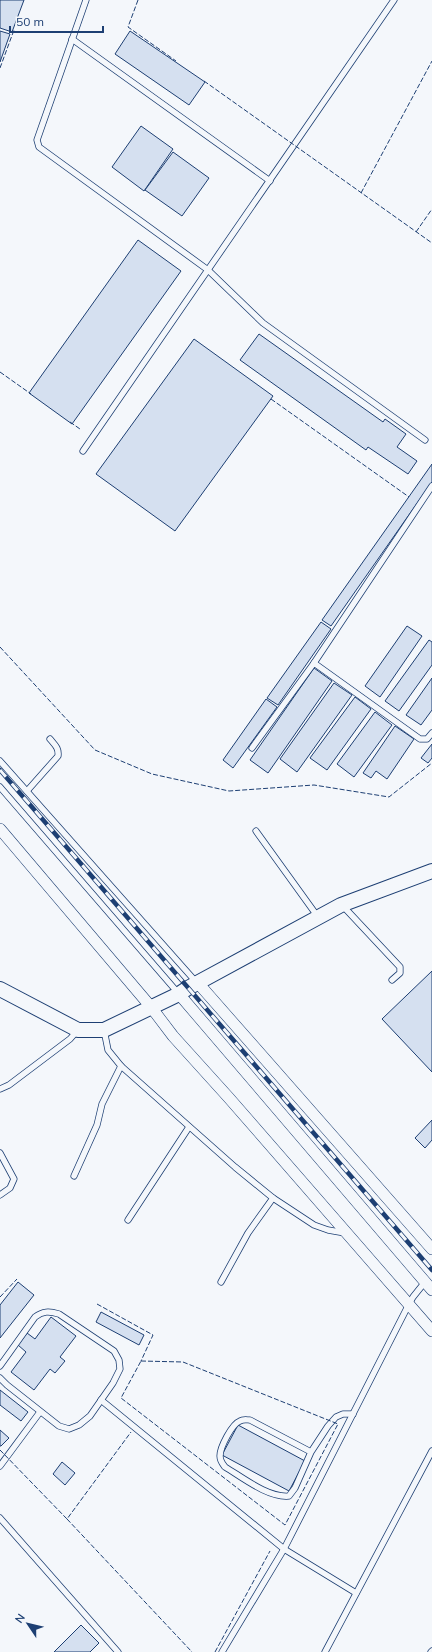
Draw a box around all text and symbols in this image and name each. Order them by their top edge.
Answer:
scale bar [10,8,103,34]
text: 50 m [16,14,44,29]
north arrow [8,1604,48,1644]
text: N [12,1611,28,1626]

